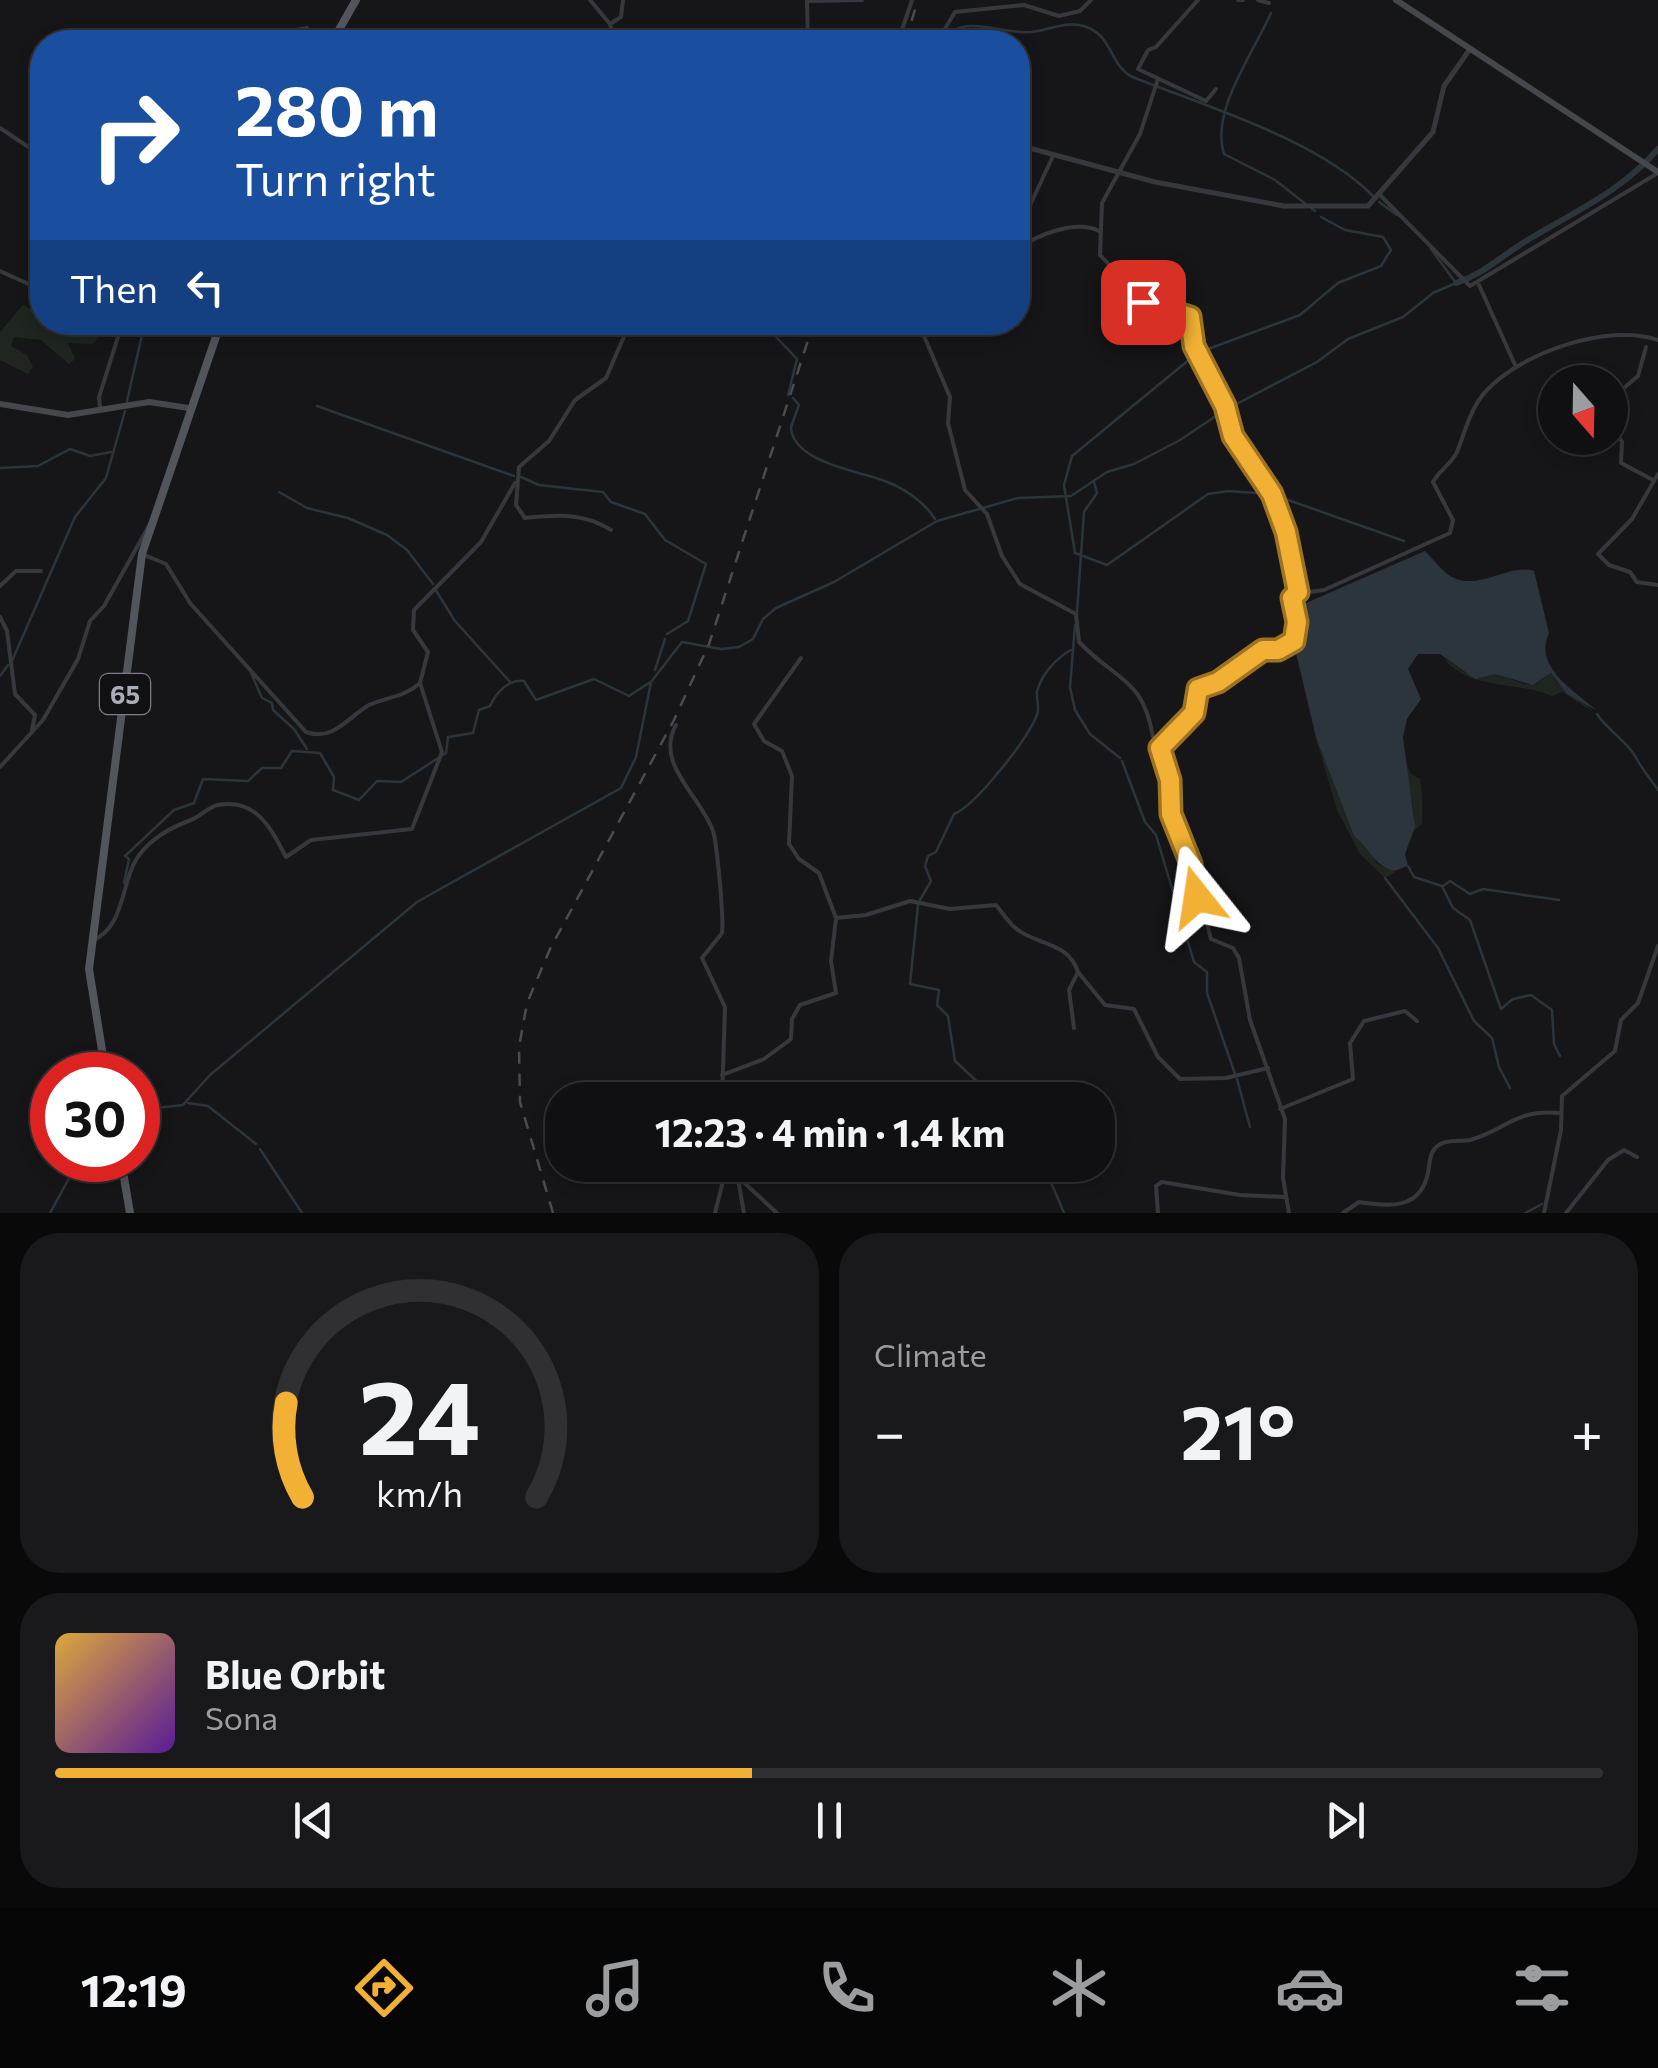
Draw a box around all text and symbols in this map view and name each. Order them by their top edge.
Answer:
text: 280 m [235,65,439,150]
icon: right [70,70,200,200]
text: Turn right [235,150,436,205]
icon: left [178,260,233,315]
pin [1101,260,1186,345]
text: Then [70,264,158,311]
icon: arrive [1116,275,1171,330]
north arrow [1538,365,1628,455]
map controls [1538,365,1628,455]
road number: 65 [100,674,150,714]
position arrow [1145,845,1249,949]
speed limit sign: 30 [30,1052,160,1182]
text: 12:23 · 4 min · 1.4 km [655,1108,1005,1155]
text: Climate [874,1334,987,1374]
text: 24 [359,1349,480,1476]
text: 21° [1181,1384,1295,1475]
text: − [874,1397,905,1464]
text: + [1571,1397,1603,1464]
text: km/h [376,1471,463,1514]
text: Blue Orbit [205,1650,385,1697]
text: Sona [205,1697,278,1737]
icon: previous [286,1793,341,1848]
icon: pause [802,1793,857,1848]
icon: next [1318,1793,1373,1848]
icon: directions [349,1953,419,2023]
icon: music [580,1953,650,2023]
icon: phone [812,1953,882,2023]
icon: climate [1044,1953,1114,2023]
icon: car [1275,1953,1345,2023]
icon: filters [1507,1953,1577,2023]
text: 12:19 [81,1961,187,2016]

